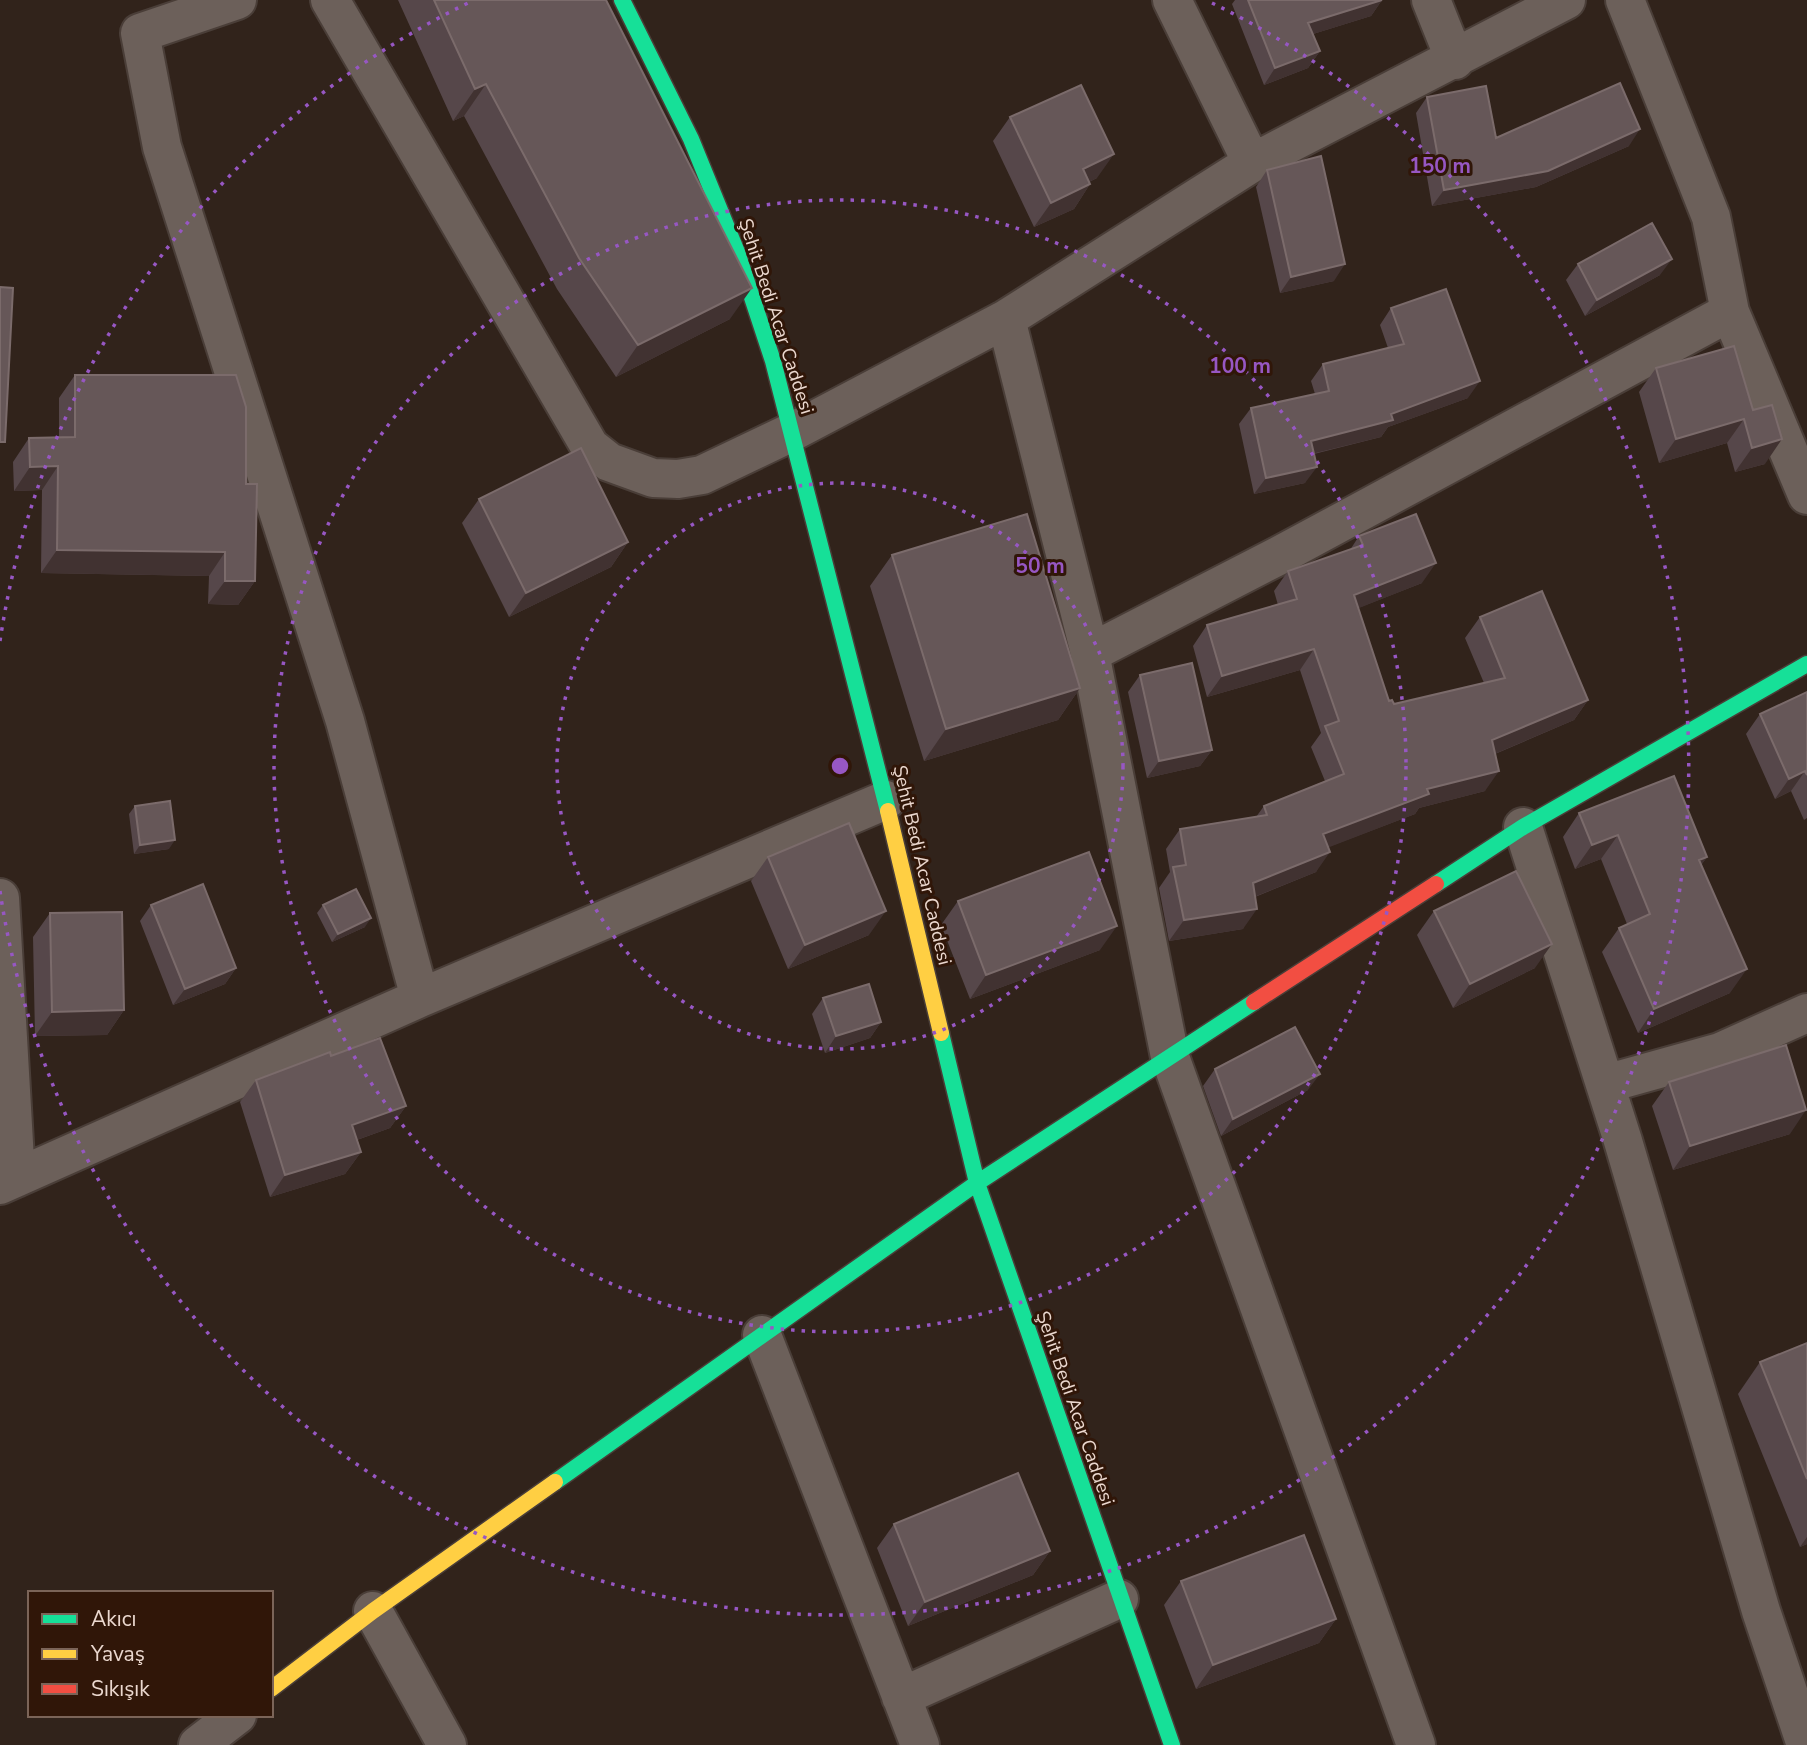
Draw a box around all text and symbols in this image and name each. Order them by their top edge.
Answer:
text: 150 m [1409,152,1471,180]
street label: Şehit Bedi Acar Caddesi [732,215,820,418]
text: 100 m [1209,352,1271,380]
text: 50 m [1015,552,1065,580]
centre of rings [828,754,852,778]
street label: Şehit Bedi Acar Caddesi [886,763,958,968]
street label: Şehit Bedi Acar Caddesi [1029,1307,1121,1509]
legend [28,1591,273,1717]
text: Akıcı [91,1605,136,1633]
text: Yavaş [90,1640,145,1668]
text: Sıkışık [91,1675,150,1703]

